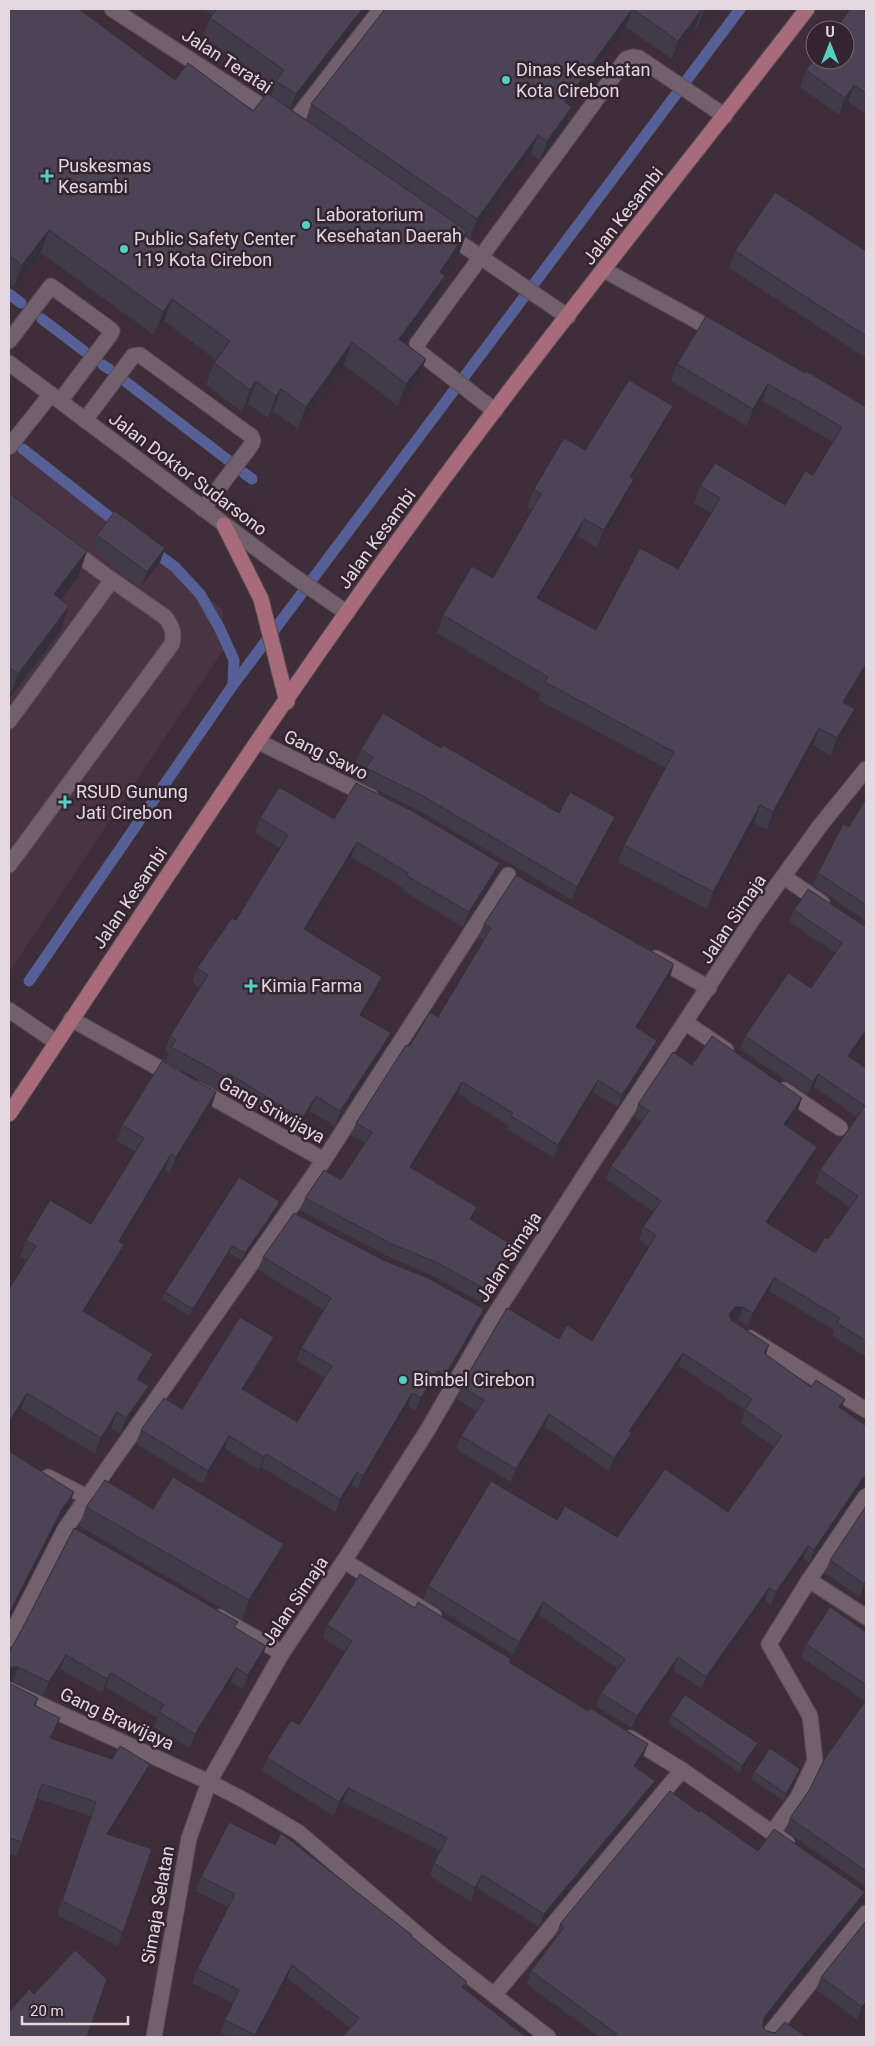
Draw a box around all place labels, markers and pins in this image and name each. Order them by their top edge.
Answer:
place label: Dinas Kesehatan Kota Cirebon [516,59,650,101]
marker: Dinas Kesehatan Kota Cirebon [500,74,512,86]
place label: Puskesmas Kesambi [58,155,151,197]
marker: Puskesmas Kesambi [40,169,54,183]
place label: Laboratorium Kesehatan Daerah [316,204,462,246]
marker: Laboratorium Kesehatan Daerah [300,219,312,231]
place label: Public Safety Center 119 Kota Cirebon [134,228,296,270]
marker: Public Safety Center 119 Kota Cirebon [118,243,130,255]
place label: RSUD Gunung Jati Cirebon [76,781,188,823]
marker: RSUD Gunung Jati Cirebon [58,795,72,809]
place label: Kimia Farma [261,975,362,996]
marker: Kimia Farma [245,980,257,992]
place label: Bimbel Cirebon [413,1369,535,1390]
marker: Bimbel Cirebon [397,1374,409,1386]

